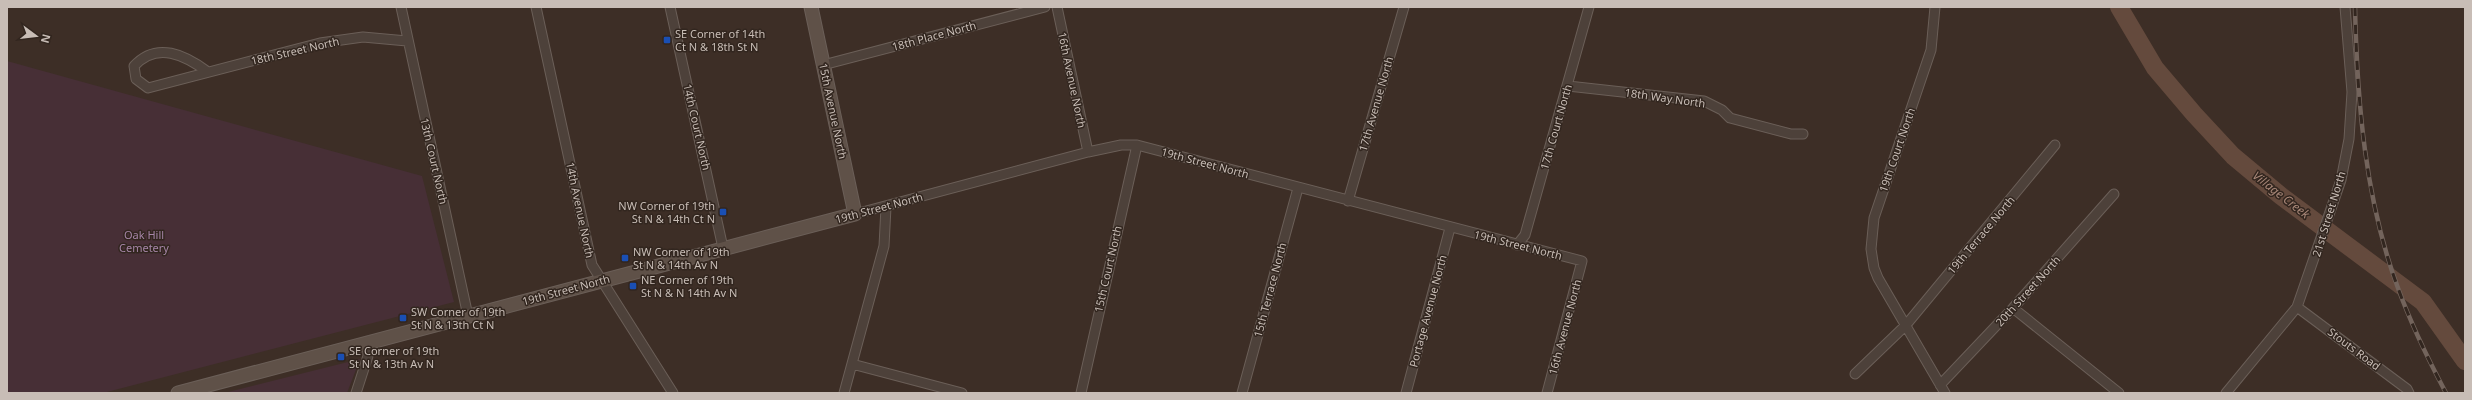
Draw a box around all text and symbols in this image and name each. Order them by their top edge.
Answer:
north arrow [16,16,56,56]
street label: 18th Place North [890,17,978,54]
place label: SE Corner of 14th Ct N & 18th St N [675,26,765,54]
street label: 16th Avenue North [1055,30,1090,129]
text: N [38,32,55,45]
street label: 18th Street North [249,33,340,68]
marker: SE Corner of 14th Ct N & 18th St N [662,35,672,45]
street label: 17th Avenue North [1355,55,1396,153]
street label: 15th Avenue North [816,61,851,160]
street label: 14th Court North [680,82,715,172]
street label: 17th Court North [1536,82,1575,171]
street label: 18th Way North [1624,84,1706,111]
street label: 19th Court North [1875,106,1918,194]
street label: 13th Court North [417,116,452,206]
street label: 19th Street North [1160,144,1251,181]
street label: 14th Avenue North [563,160,598,259]
water label: Village Creek [2249,167,2314,223]
street label: 21st Street North [2308,169,2349,258]
street label: 19th Street North [833,189,924,226]
street label: 19th Terrace North [1944,193,2018,277]
place label: NW Corner of 19th St N & 14th Ct N [618,198,715,226]
marker: NW Corner of 19th St N & 14th Ct N [718,207,728,217]
street label: 15th Court North [1090,224,1125,314]
street label: 19th Street North [1473,226,1564,263]
park label: Oak Hill Cemetery [119,227,169,255]
street label: 15th Terrace North [1250,241,1289,339]
place label: NW Corner of 19th St N & 14th Av N [633,244,730,272]
street label: 20th Street North [1992,252,2063,329]
marker: NW Corner of 19th St N & 14th Av N [620,253,630,263]
street label: Portage Avenue North [1405,253,1450,369]
street label: 19th Street North [520,271,611,308]
place label: NE Corner of 19th St N & N 14th Av N [641,272,737,300]
street label: 16th Avenue North [1545,278,1584,376]
marker: NE Corner of 19th St N & N 14th Av N [628,281,638,291]
place label: SW Corner of 19th St N & 13th Ct N [411,304,505,332]
marker: SW Corner of 19th St N & 13th Ct N [398,313,408,323]
street label: Stouts Road [2325,324,2384,373]
place label: SE Corner of 19th St N & 13th Av N [349,343,439,371]
marker: SE Corner of 19th St N & 13th Av N [336,352,346,362]

